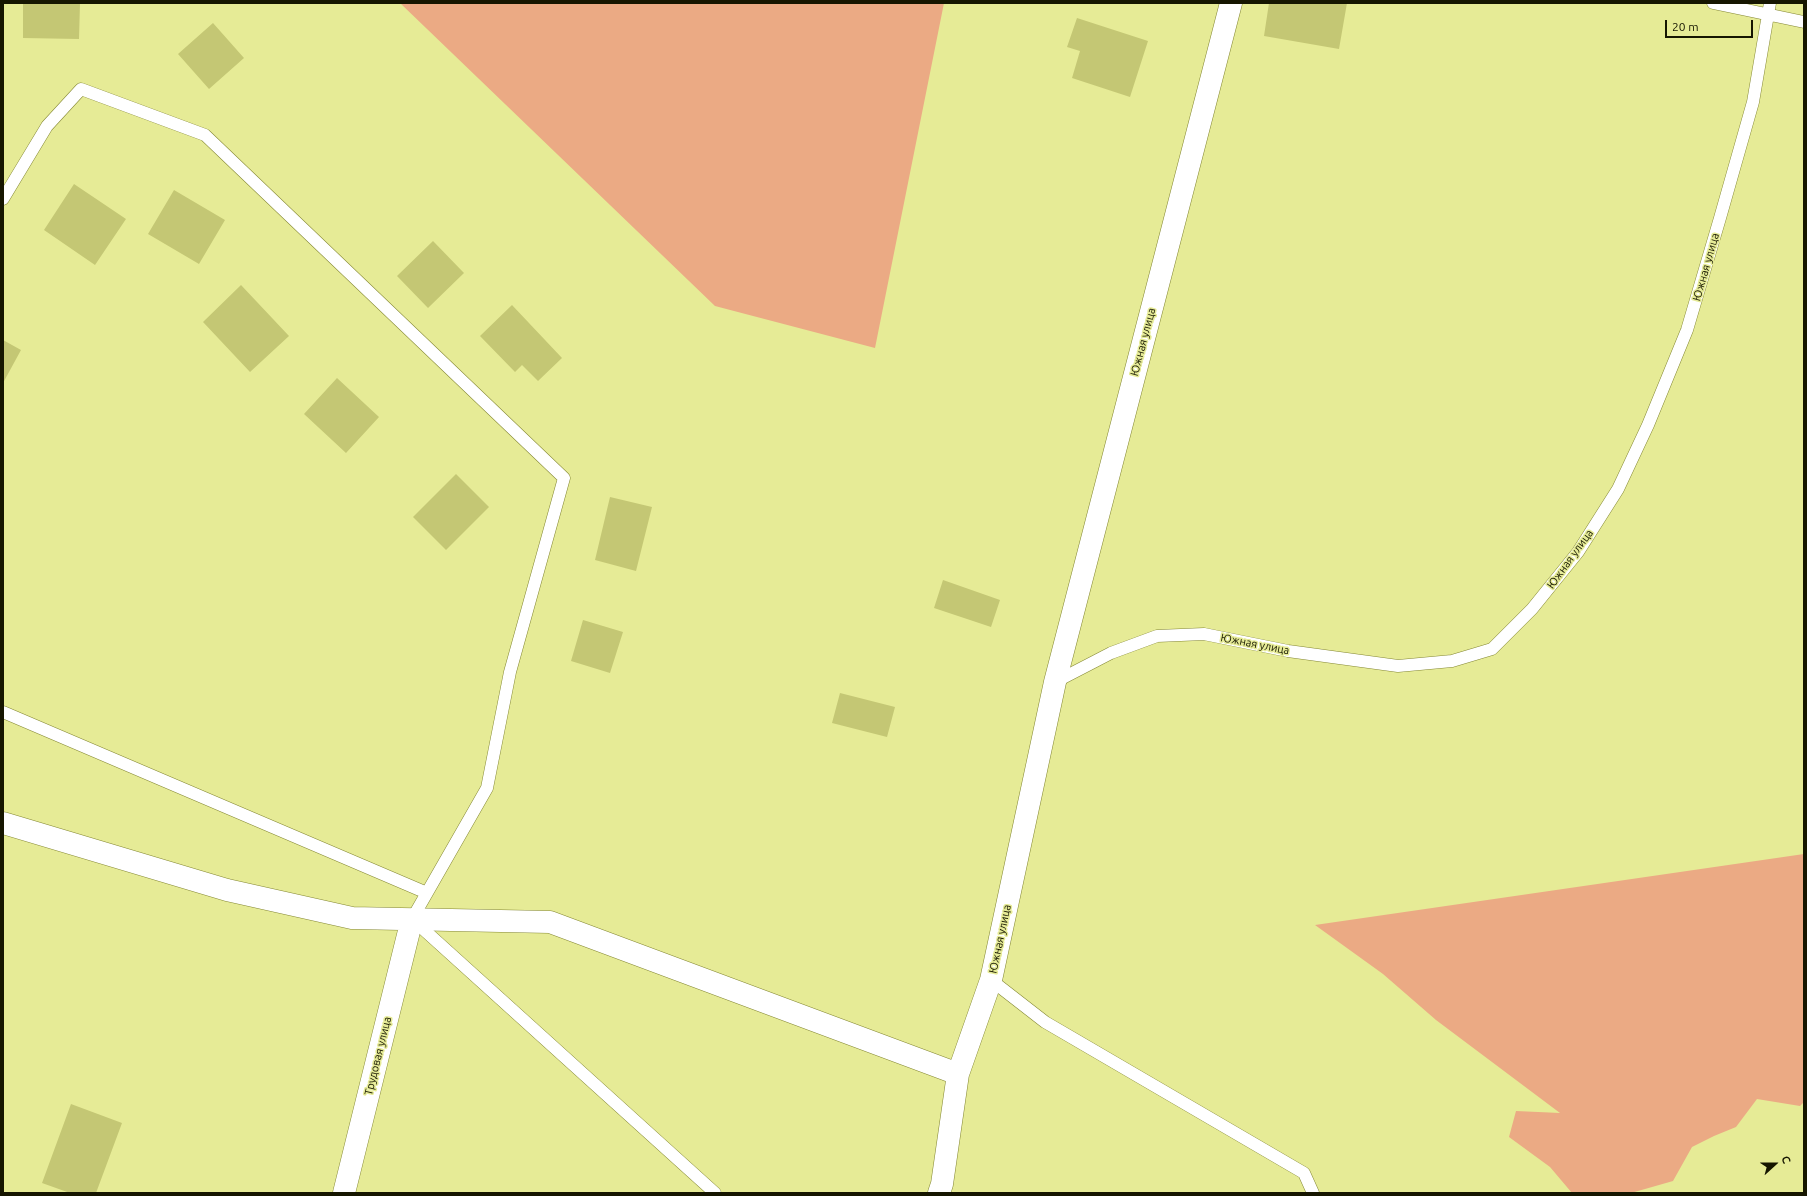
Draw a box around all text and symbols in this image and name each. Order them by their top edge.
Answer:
scale bar [1667,12,1755,38]
text: 20 m [1672,20,1699,33]
street label: Южная улица [1690,232,1722,302]
street label: Южная улица [1128,306,1158,378]
street label: Южная улица [1544,527,1596,591]
street label: Южная улица [1219,631,1291,657]
street label: Южная улица [986,903,1014,975]
street label: Трудовая улица [362,1015,394,1097]
north arrow [1755,1144,1795,1184]
text: С [1779,1154,1793,1165]

